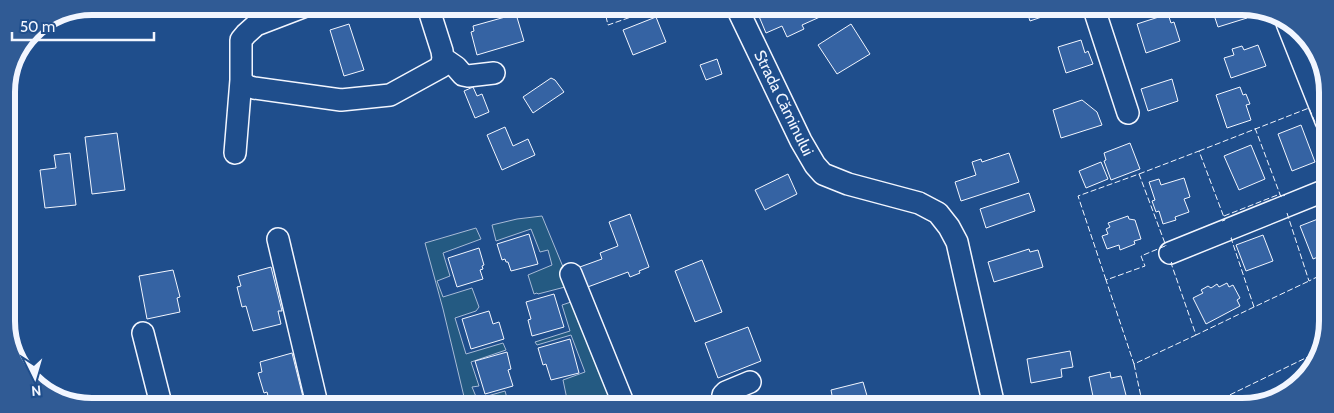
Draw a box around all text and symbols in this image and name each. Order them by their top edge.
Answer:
scale bar [12,10,155,42]
text: 50 m [20,18,55,36]
street label: Strada Căminului [750,47,818,159]
north arrow [10,353,60,403]
text: N [30,382,42,400]

